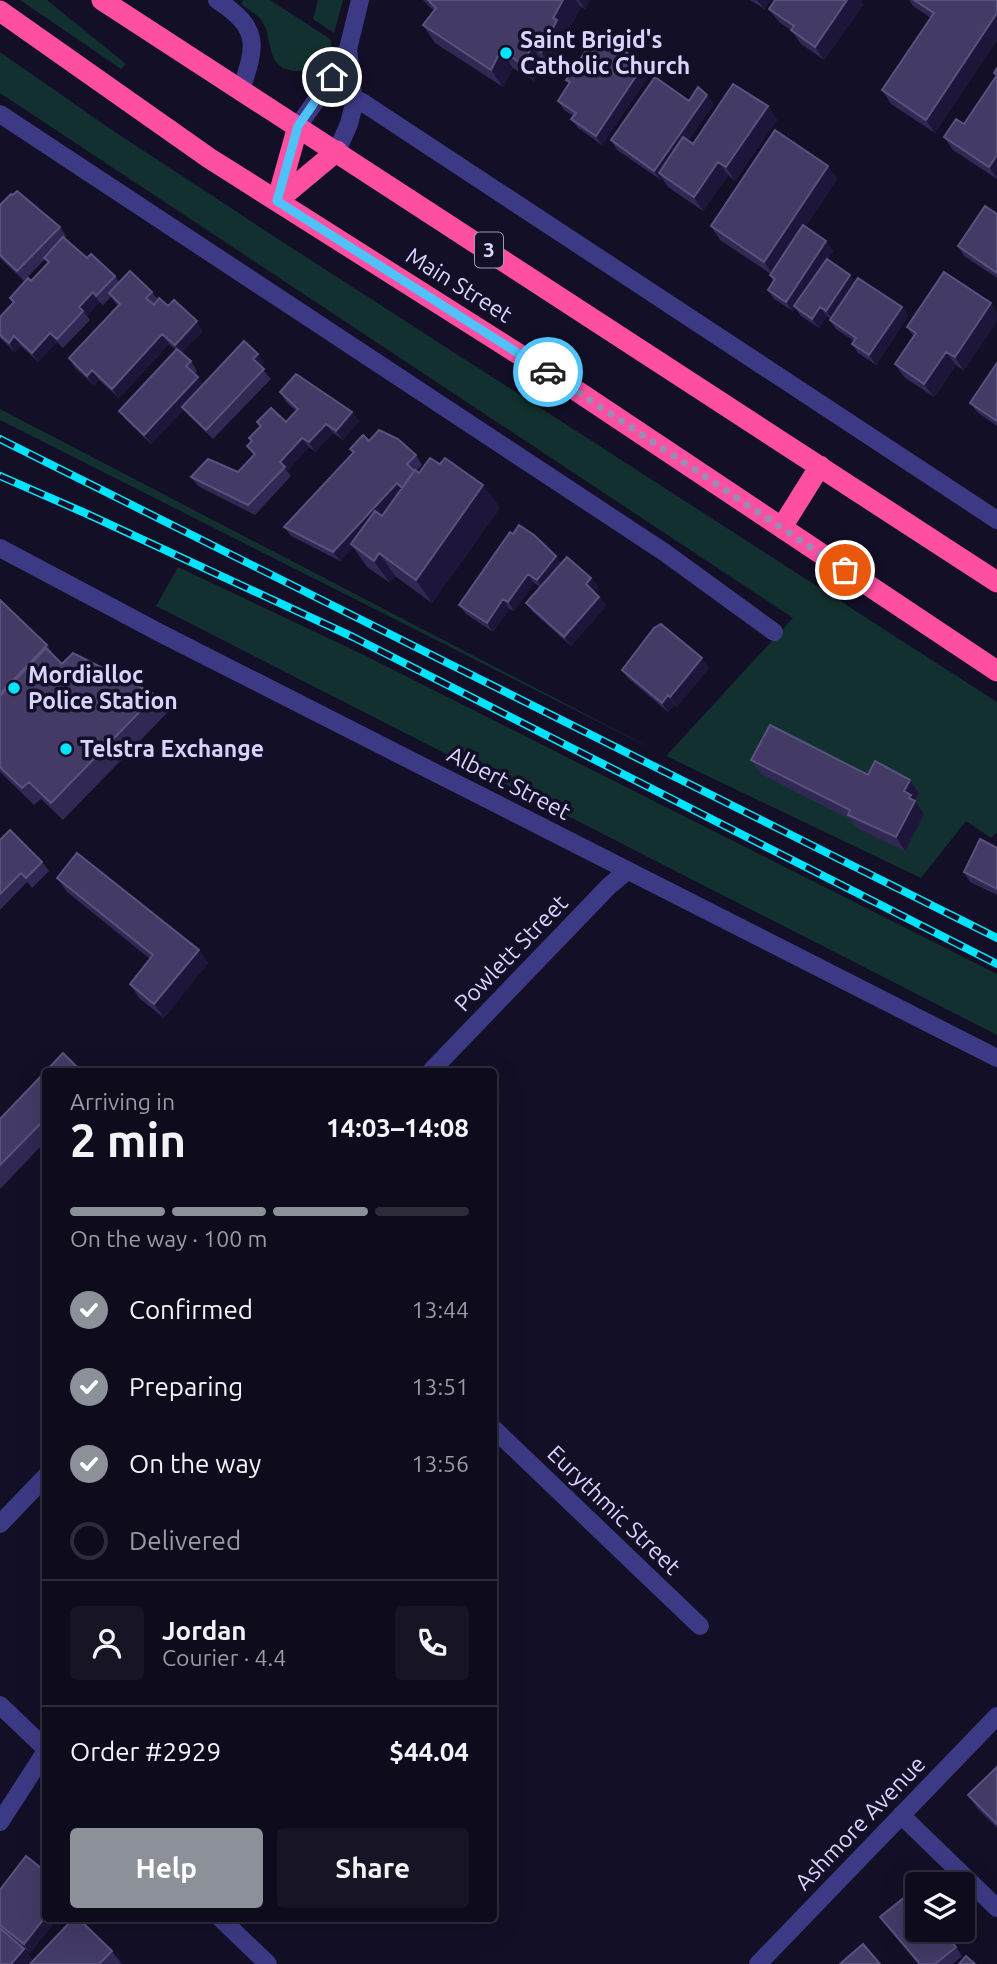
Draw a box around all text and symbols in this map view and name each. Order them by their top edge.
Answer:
place label: Saint Brigid's Catholic Church [520,27,690,78]
marker: Saint Brigid's Catholic Church [498,45,514,61]
pin [302,47,362,107]
icon: home [313,58,351,96]
road number: 3 [475,232,503,268]
street label: Main Street [402,242,517,327]
courier [513,337,583,407]
icon: car [529,353,567,391]
pin [815,540,875,600]
icon: bag [826,551,864,589]
place label: Mordialloc Police Station [28,662,178,713]
marker: Mordialloc Police Station [6,680,22,696]
place label: Telstra Exchange [80,736,264,761]
marker: Telstra Exchange [58,741,74,757]
street label: Albert Street [444,741,575,824]
street label: Powlett Street [449,890,572,1016]
text: Arriving in [70,1089,175,1114]
text: 14:03–14:08 [326,1113,469,1142]
text: 2 min [70,1114,186,1166]
text: On the way · 100 m [70,1226,267,1251]
icon: check [70,1291,108,1329]
text: Confirmed [129,1295,253,1324]
text: 13:44 [411,1297,469,1322]
icon: check [70,1368,108,1406]
text: Preparing [129,1372,243,1401]
text: 13:51 [411,1374,469,1399]
street label: Eurythmic Street [543,1440,686,1579]
icon: check [70,1445,108,1483]
text: On the way [129,1449,261,1478]
text: 13:56 [411,1451,469,1476]
text: Delivered [129,1526,241,1555]
button: person [70,1606,144,1680]
button: phone [395,1606,469,1680]
text: Jordan [162,1616,247,1645]
text: Courier · 4.4 [162,1645,286,1670]
text: Order #2929 [70,1737,221,1766]
text: $44.04 [389,1737,469,1766]
street label: Ashmore Avenue [790,1751,930,1895]
button: Help [70,1828,263,1908]
button: Share [277,1828,469,1908]
map controls [905,1872,975,1942]
button: layers [905,1872,975,1942]

